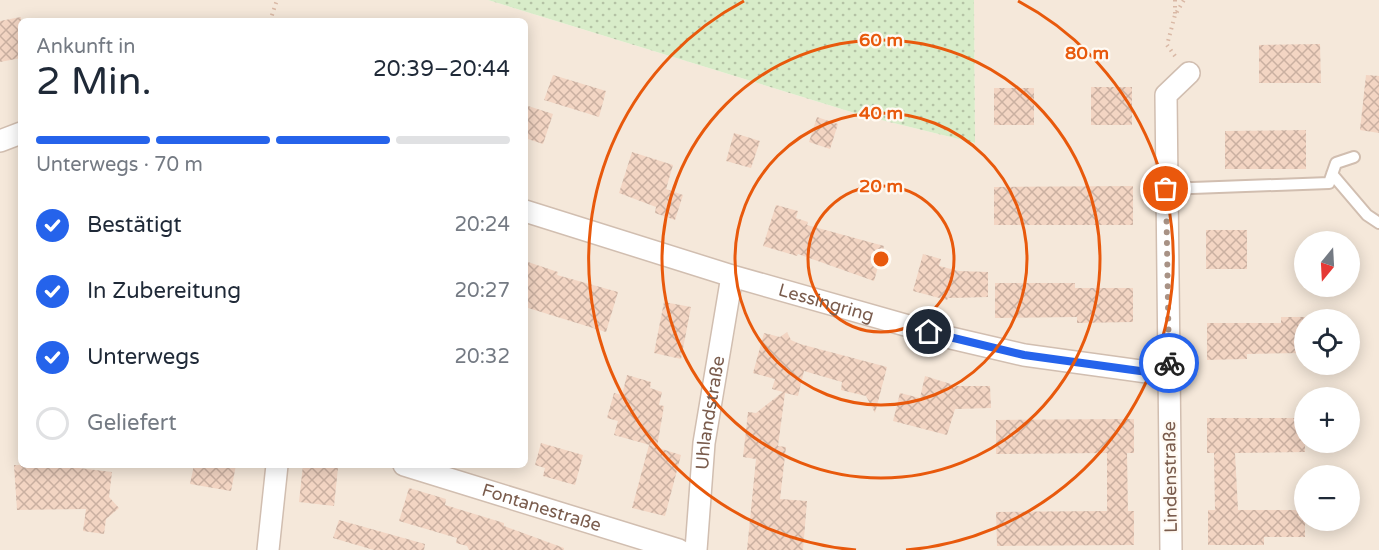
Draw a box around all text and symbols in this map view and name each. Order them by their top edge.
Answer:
text: 60 m [859,29,903,51]
text: Ankunft in [36,35,135,59]
text: 80 m [1065,42,1109,64]
text: 20:39–20:44 [373,56,510,82]
text: 2 Min. [36,58,152,105]
text: 40 m [859,102,903,124]
text: Unterwegs · 70 m [36,153,203,177]
pin [1140,163,1191,214]
icon: bag [1149,172,1182,205]
text: 20 m [859,175,903,197]
icon: check [36,209,69,242]
text: Bestätigt [87,212,182,238]
text: 20:24 [455,213,510,237]
north arrow [1294,231,1360,297]
map controls [1294,231,1360,531]
centre of rings [871,249,891,269]
icon: check [36,275,69,308]
text: In Zubereitung [87,278,241,304]
text: 20:27 [455,279,510,303]
street label: Lessingring [776,279,877,327]
pin [903,306,954,357]
button: locate [1294,309,1360,375]
icon: home [912,315,945,348]
courier [1139,333,1199,393]
icon: check [36,341,69,374]
text: Unterwegs [87,344,200,370]
text: 20:32 [455,345,510,369]
icon: bike [1153,347,1186,380]
street label: Uhlandstraße [691,354,729,471]
button: + [1294,387,1360,453]
text: Geliefert [87,410,177,436]
street label: Lindenstraße [1158,421,1182,533]
button: − [1294,465,1360,531]
street label: Fontanestraße [479,479,604,536]

